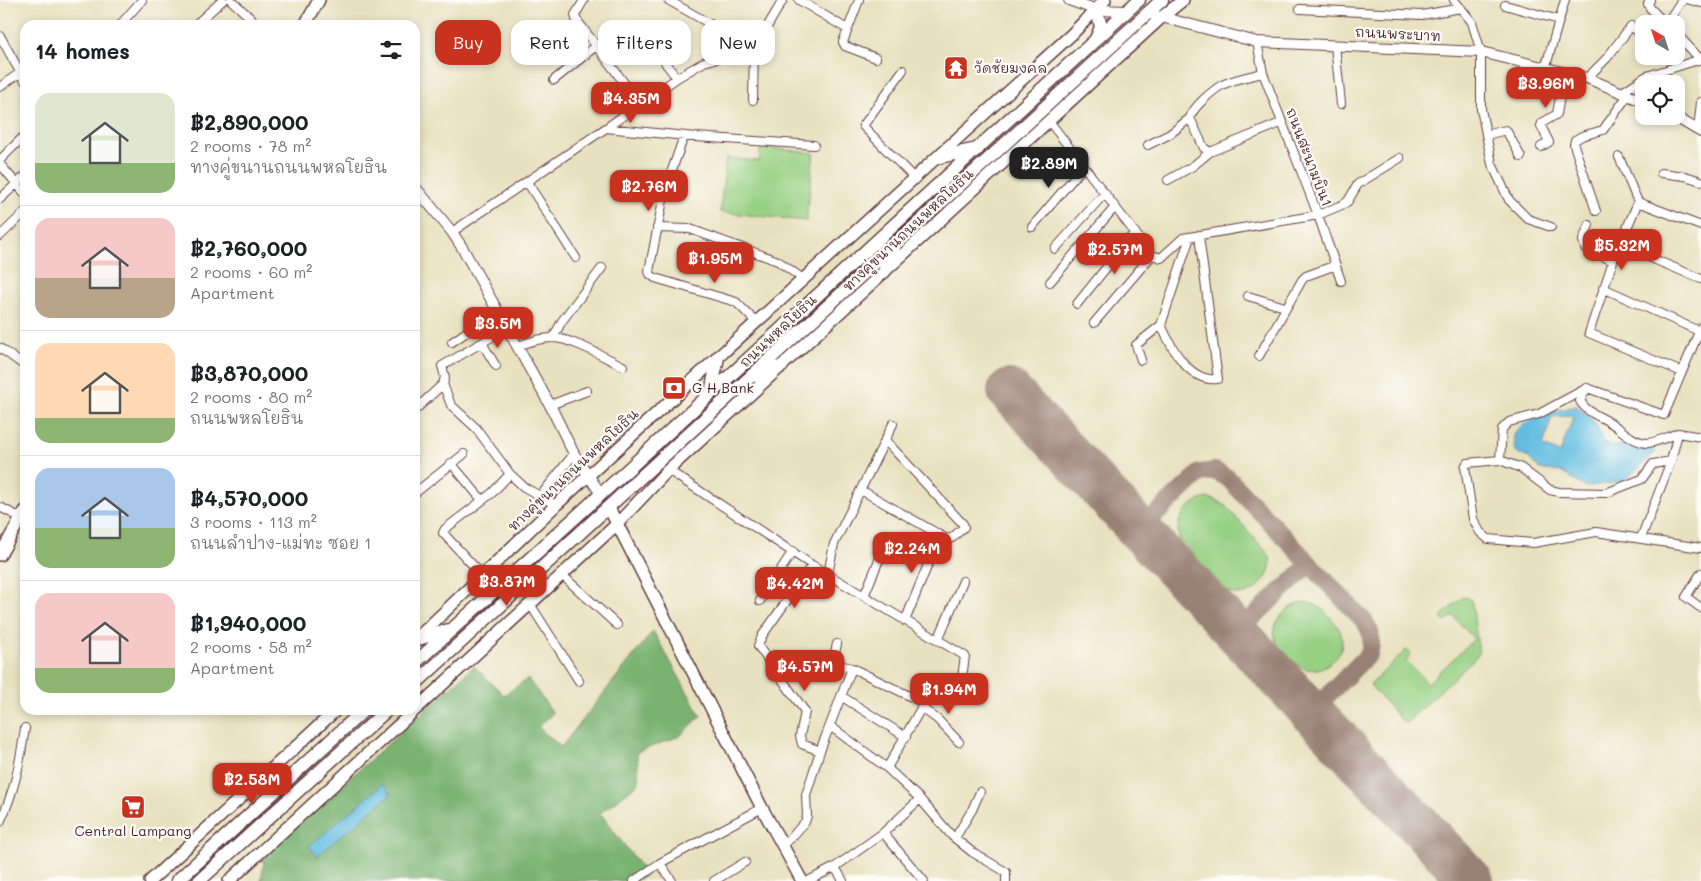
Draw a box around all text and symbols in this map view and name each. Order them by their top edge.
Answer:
north arrow [1635,15,1685,65]
map controls [1635,15,1685,125]
chip: Buy [435,20,501,65]
chip: Rent [511,20,588,65]
chip: Filters [598,20,691,65]
chip: New [701,20,775,65]
street label: ถนนพระบาท [1355,22,1441,45]
icon: filters [377,36,405,64]
text: 14 homes [35,37,130,64]
temple icon: วัดชัยมงคล [943,55,969,81]
place label: วัดชัยมงคล [974,58,1047,77]
pin: ฿3.96M [1505,66,1587,109]
text: ฿3.96M [1517,72,1575,93]
button: locate [1635,75,1685,125]
pin: ฿4.35M [590,82,672,124]
text: ฿4.35M [602,87,660,108]
street label: ถนนสะนามบิน1 [1282,105,1337,209]
text: ฿2,890,000 [190,108,308,135]
icon: home [75,113,135,173]
text: 2 rooms · 78 m² [190,135,311,156]
pin: ฿2.89M [1008,146,1090,189]
text: ฿2.89M [1020,152,1078,173]
text: ทางคู่ขนานถนนพหลโยธิน [190,156,387,177]
street label: ทางคู่ขนานถนนพหลโยธิน [838,164,978,296]
pin: ฿2.76M [608,170,690,212]
text: ฿2.76M [621,175,677,196]
pin: ฿5.32M [1581,228,1663,271]
pin: ฿2.57M [1074,232,1156,275]
text: ฿2,760,000 [190,234,307,261]
text: ฿5.32M [1594,234,1650,255]
icon: home [75,238,135,298]
text: ฿2.57M [1087,238,1143,259]
pin: ฿1.95M [674,242,756,284]
text: ฿1.95M [688,247,742,268]
text: 2 rooms · 60 m² [190,261,312,282]
text: Apartment [190,282,275,303]
street label: ถนนพหลโยธิน [735,290,820,371]
pin: ฿3.5M [463,306,533,349]
text: ฿3.5M [474,312,522,333]
text: ฿3,870,000 [190,359,308,386]
icon: home [75,363,135,423]
bank icon: G H Bank [661,375,687,401]
place label: G H Bank [692,378,754,397]
text: 2 rooms · 80 m² [190,386,312,407]
street label: ทางคู่ขนานถนนพหลโยธิน [503,404,643,536]
text: ถนนพหลโยธิน [190,407,303,428]
text: ฿4,570,000 [190,484,308,511]
icon: home [75,488,135,548]
text: 3 rooms · 113 m² [190,511,317,532]
text: ถนนลำปาง-แม่ทะ ซอย 1 [190,532,372,553]
pin: ฿2.24M [871,532,953,574]
text: ฿2.24M [884,537,940,558]
pin: ฿3.87M [466,564,548,607]
pin: ฿4.42M [754,566,836,609]
text: ฿3.87M [478,570,536,591]
text: ฿4.42M [766,572,824,593]
text: ฿1,940,000 [190,609,306,636]
icon: home [75,613,135,673]
text: 2 rooms · 58 m² [190,636,312,657]
pin: ฿4.57M [764,650,846,692]
text: ฿4.57M [776,655,834,676]
text: Apartment [190,657,275,678]
pin: ฿1.94M [908,672,990,715]
text: ฿1.94M [921,678,977,699]
pin: ฿2.58M [211,762,293,805]
text: ฿2.58M [224,768,280,789]
supermarket icon: Central Lampang [120,794,146,820]
place label: Central Lampang [75,821,191,840]

